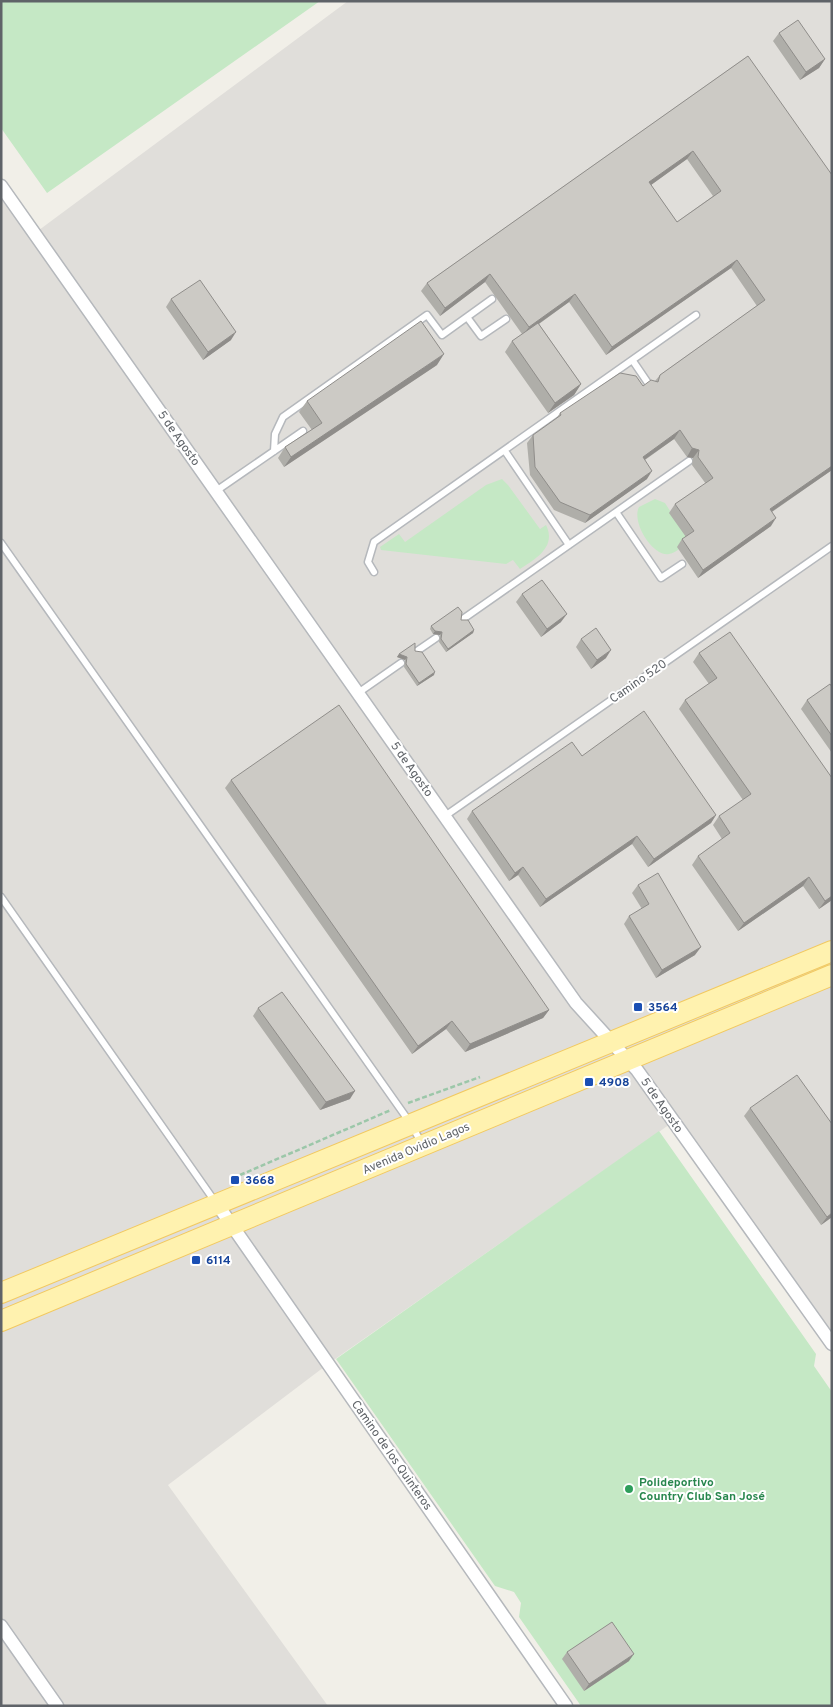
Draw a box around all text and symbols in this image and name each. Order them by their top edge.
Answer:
street label: 5 de Agosto [153,408,203,470]
street label: Camino 520 [607,656,670,707]
street label: 5 de Agosto [386,739,436,801]
place label: 3564 [648,1000,678,1016]
marker: 3564 [632,1001,644,1013]
place label: 4908 [599,1075,630,1091]
street label: 5 de Agosto [636,1075,686,1137]
marker: 4908 [583,1076,595,1088]
street label: Avenida Ovidio Lagos [360,1119,473,1179]
place label: 3668 [245,1173,275,1189]
marker: 3668 [229,1174,241,1186]
place label: 6114 [206,1253,231,1269]
marker: 6114 [190,1254,202,1266]
street label: Camino de los Quinteros [347,1397,435,1514]
place label: Polideportivo Country Club San José [639,1475,765,1505]
marker: Polideportivo Country Club San José [623,1483,635,1495]

